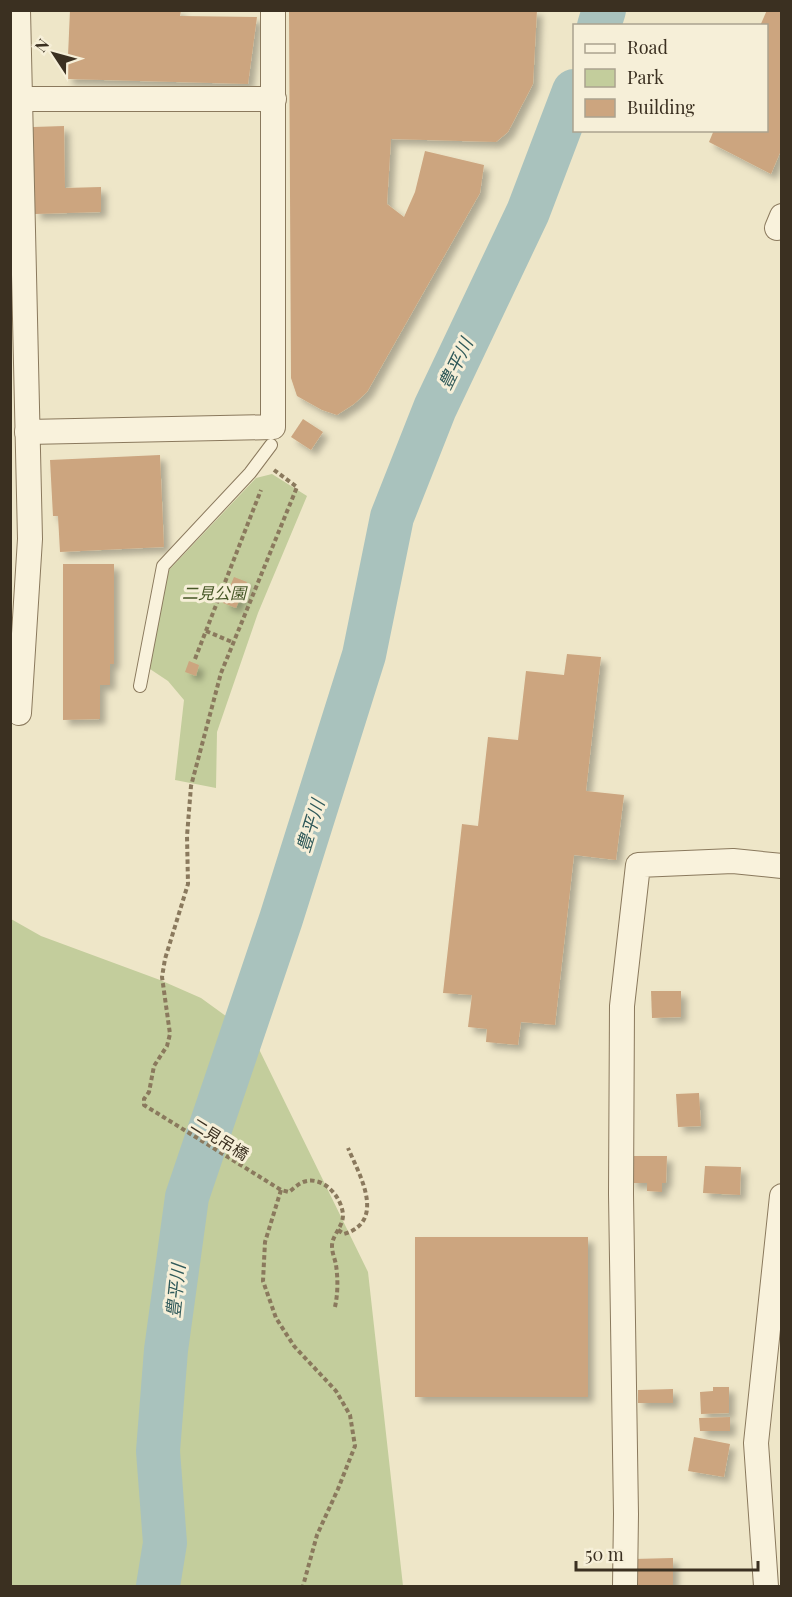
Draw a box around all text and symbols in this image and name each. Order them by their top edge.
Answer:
north arrow [24,24,84,84]
legend [573,24,768,132]
text: N [30,34,54,56]
text: Road [627,35,668,59]
text: Park [627,65,664,89]
text: Building [627,95,695,119]
water label: 豊平川 [432,332,479,393]
park label: 二見公園 [182,582,248,603]
water label: 豊平川 [291,794,330,855]
street label: 二見吊橋 [188,1113,253,1164]
water label: 豊平川 [160,1261,190,1319]
scale bar [576,1534,758,1572]
text: 50 m [585,1542,624,1566]

